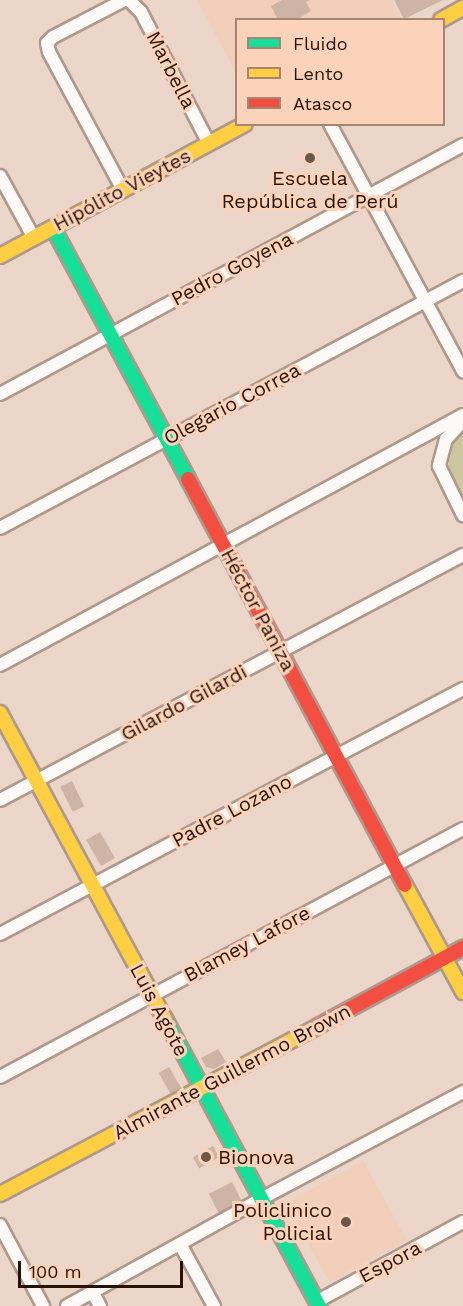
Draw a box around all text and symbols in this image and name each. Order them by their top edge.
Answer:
legend [235,18,445,126]
street label: Marbella [141,27,201,113]
text: Fluido [293,33,347,54]
text: Lento [293,63,343,84]
text: Atasco [293,93,352,114]
street label: Hipólito Vieytes [49,143,195,237]
marker: Escuela República de Perú [303,151,317,165]
place label: Escuela República de Perú [221,167,399,214]
street label: Pedro Goyena [167,227,297,311]
street label: Olegario Correa [160,358,304,450]
street label: Héctor Paniza [216,544,300,676]
street label: Gilardo Gilardi [117,660,251,746]
street label: Padre Lozano [168,769,296,853]
street label: Blamey Lafore [180,901,314,987]
street label: Luis Agote [124,959,194,1061]
street label: Almirante Guillermo Brown [109,999,355,1145]
place label: Bionova [218,1145,294,1169]
marker: Bionova [199,1150,213,1164]
place label: Policlinico Policial [233,1198,332,1245]
marker: Policlinico Policial [337,1213,355,1231]
street label: Espora [355,1236,425,1288]
scale bar [21,1249,186,1287]
text: 100 m [29,1261,82,1282]

